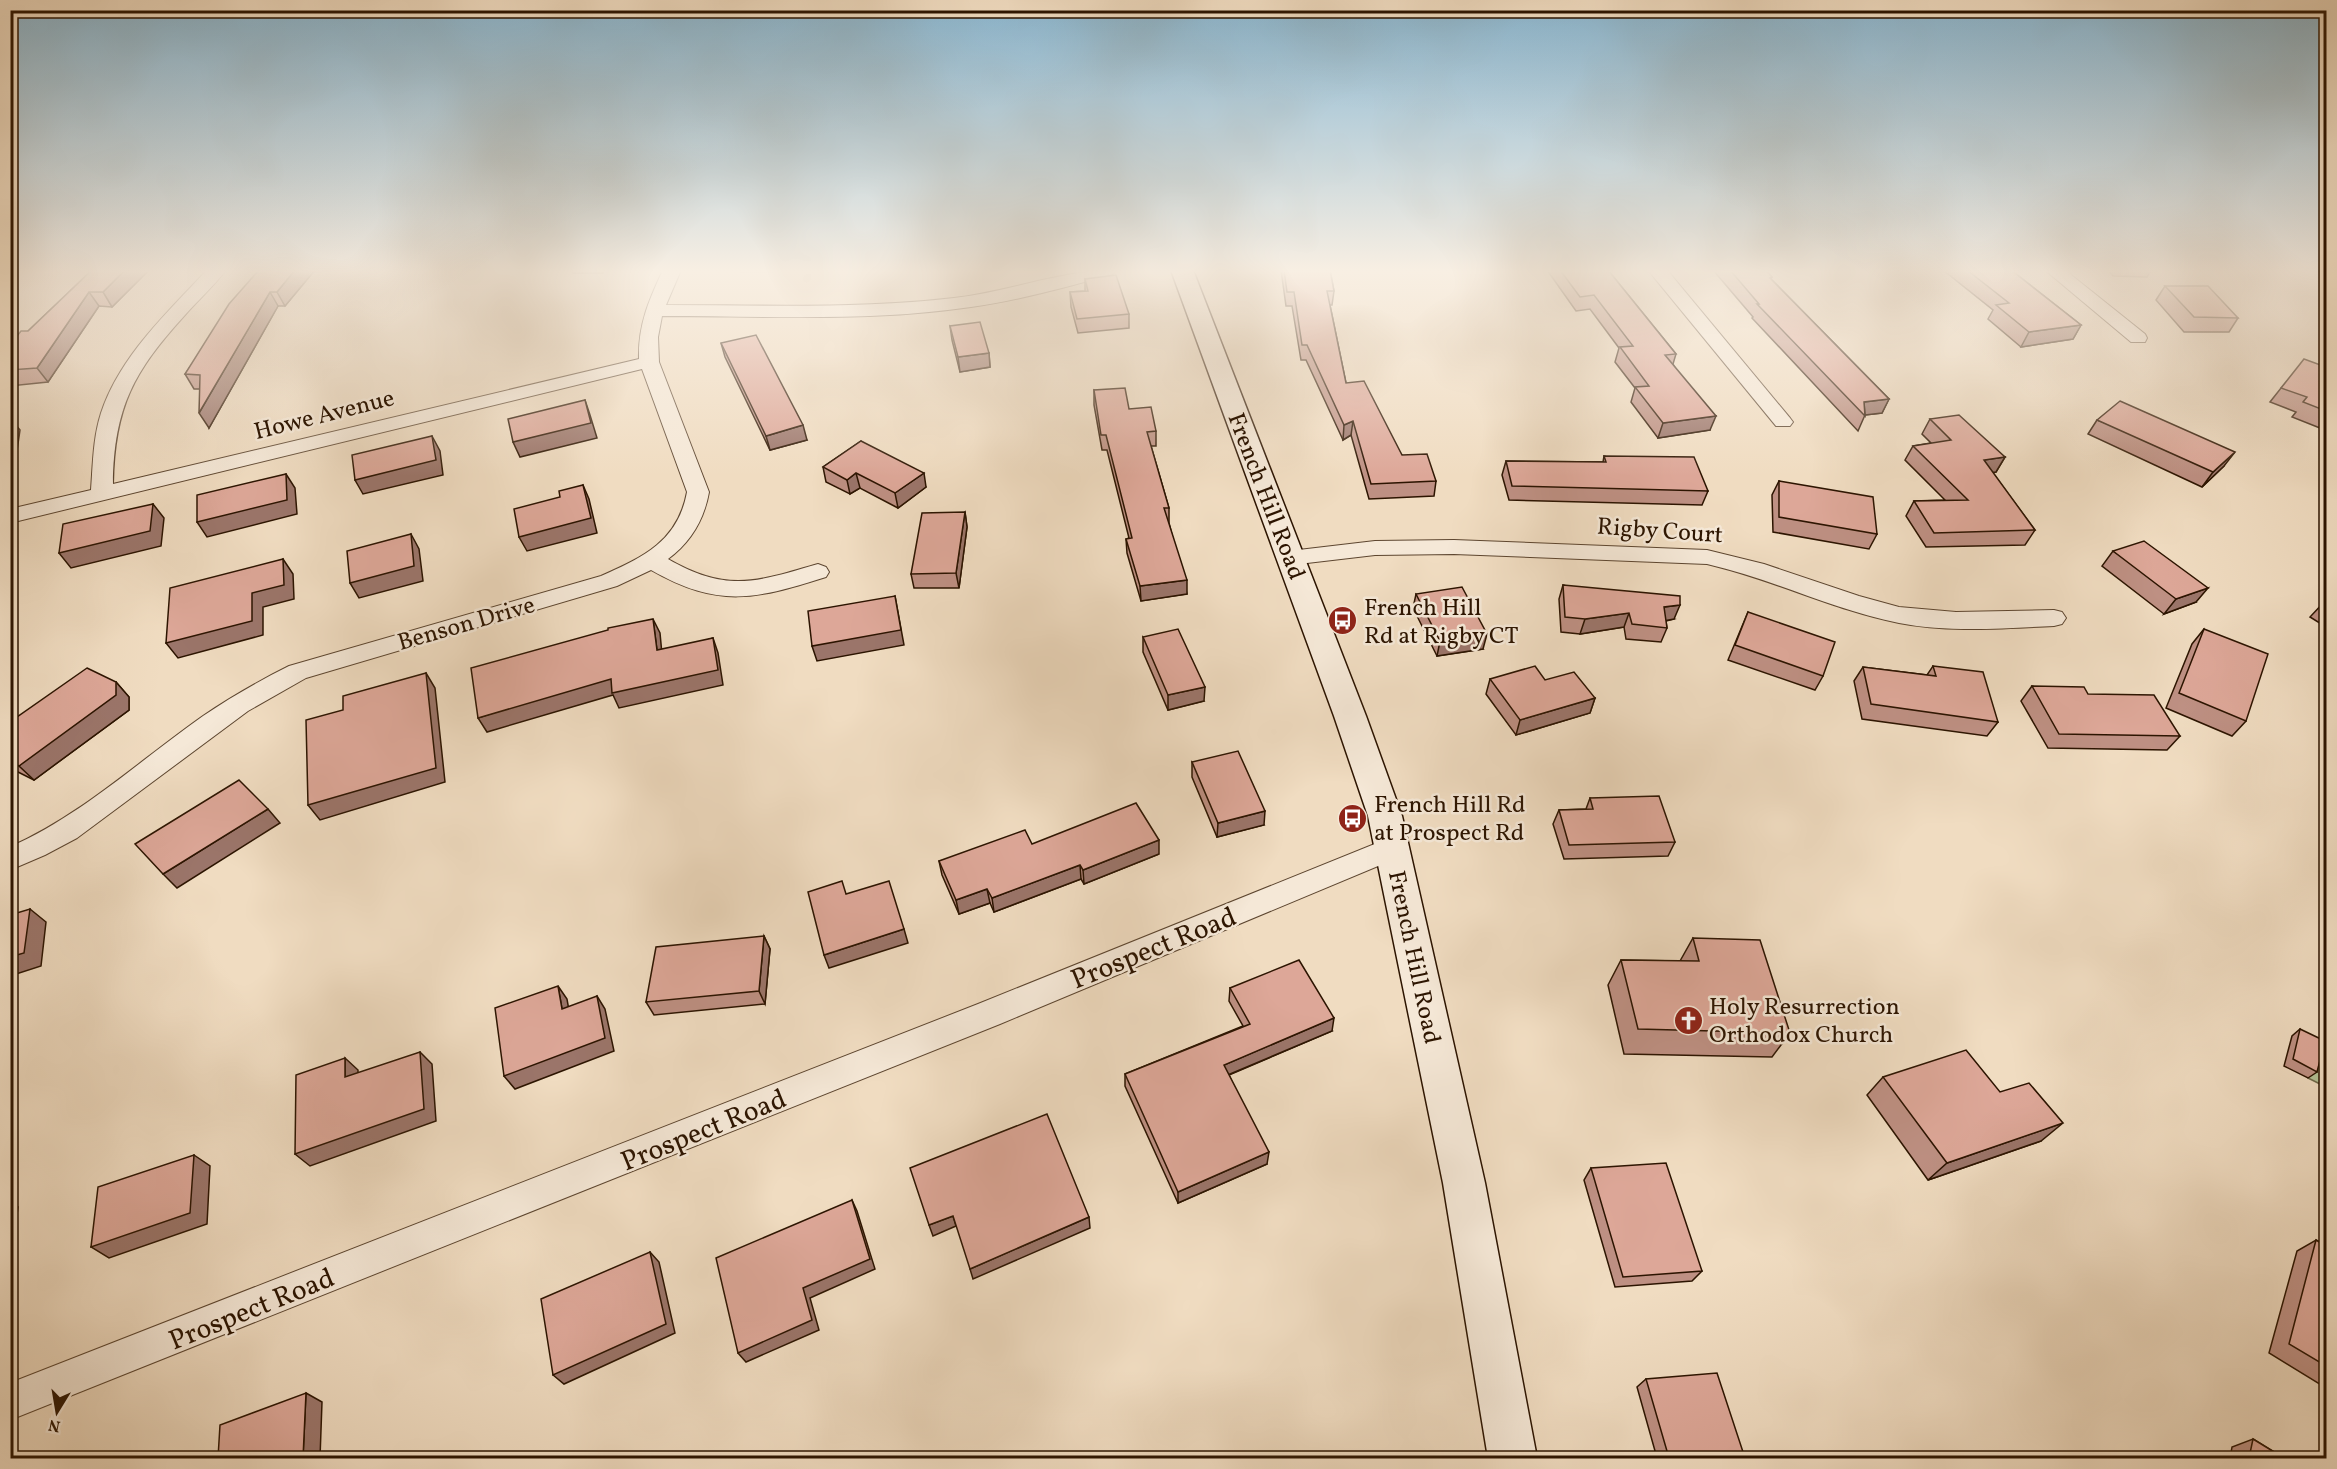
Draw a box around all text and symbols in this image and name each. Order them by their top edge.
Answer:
street label: Howe Avenue [251,382,398,450]
street label: French Hill Road [1218,408,1313,585]
street label: Rigby Court [1596,511,1724,553]
street label: Benson Drive [394,589,539,661]
place label: French Hill Rd at Rigby CT [1364,592,1519,654]
bus stop icon: French Hill Rd at Rigby CT [1327,605,1359,637]
place label: French Hill Rd at Prospect Rd [1374,789,1526,851]
bus stop icon: French Hill Rd at Prospect Rd [1337,802,1369,834]
street label: French Hill Road [1378,868,1448,1047]
street label: Prospect Road [1065,898,1243,1000]
place label: Holy Resurrection Orthodox Church [1709,991,1900,1053]
church icon: Holy Resurrection Orthodox Church [1672,1004,1704,1036]
street label: Prospect Road [615,1080,793,1182]
street label: Prospect Road [163,1259,341,1361]
north arrow [27,1382,87,1442]
text: N [46,1413,62,1437]

